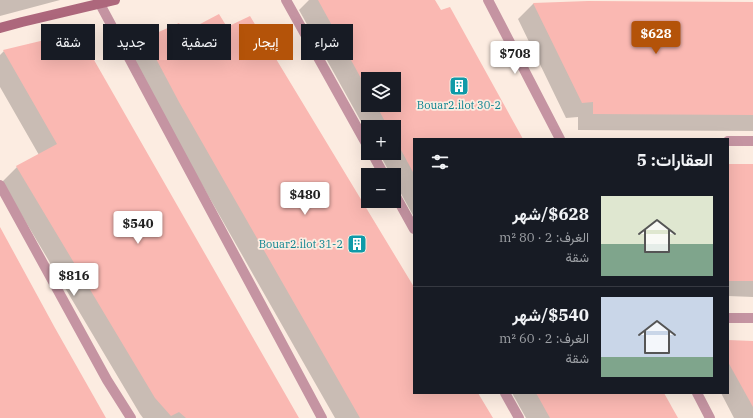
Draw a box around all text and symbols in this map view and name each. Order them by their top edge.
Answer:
pin: $628 [632,21,680,55]
chip: شقة [41,24,95,60]
chip: جديد [103,24,159,60]
chip: تصفية [167,24,231,60]
chip: إيجار [239,24,293,60]
chip: شراء [301,24,353,60]
text: $628 [640,25,672,42]
pin: $708 [491,41,539,75]
text: $708 [499,45,531,62]
map controls [361,72,401,208]
button: layers [361,72,401,112]
building icon: Bouar2.ilot 30-2 [448,75,470,97]
place label: Bouar2.ilot 30-2 [417,98,501,112]
button: + [361,120,401,160]
text: العقارات: 5 [637,149,713,171]
icon: filters [429,151,451,173]
button: − [361,168,401,208]
pin: $480 [281,182,329,216]
text: $480 [289,186,321,203]
text: $628/شهر [512,203,589,225]
pin: $540 [114,211,162,245]
icon: home [633,212,681,260]
text: $540 [122,215,154,232]
text: الغرف: 2 · 80 m² [499,229,589,246]
building icon: Bouar2.ilot 31-2 [346,233,368,255]
place label: Bouar2.ilot 31-2 [259,237,343,251]
text: شقة [566,249,589,266]
pin: $816 [50,263,98,297]
text: $816 [58,267,90,284]
text: $540/شهر [512,304,589,326]
icon: home [633,313,681,361]
text: الغرف: 2 · 60 m² [499,330,589,347]
text: شقة [566,350,589,367]

